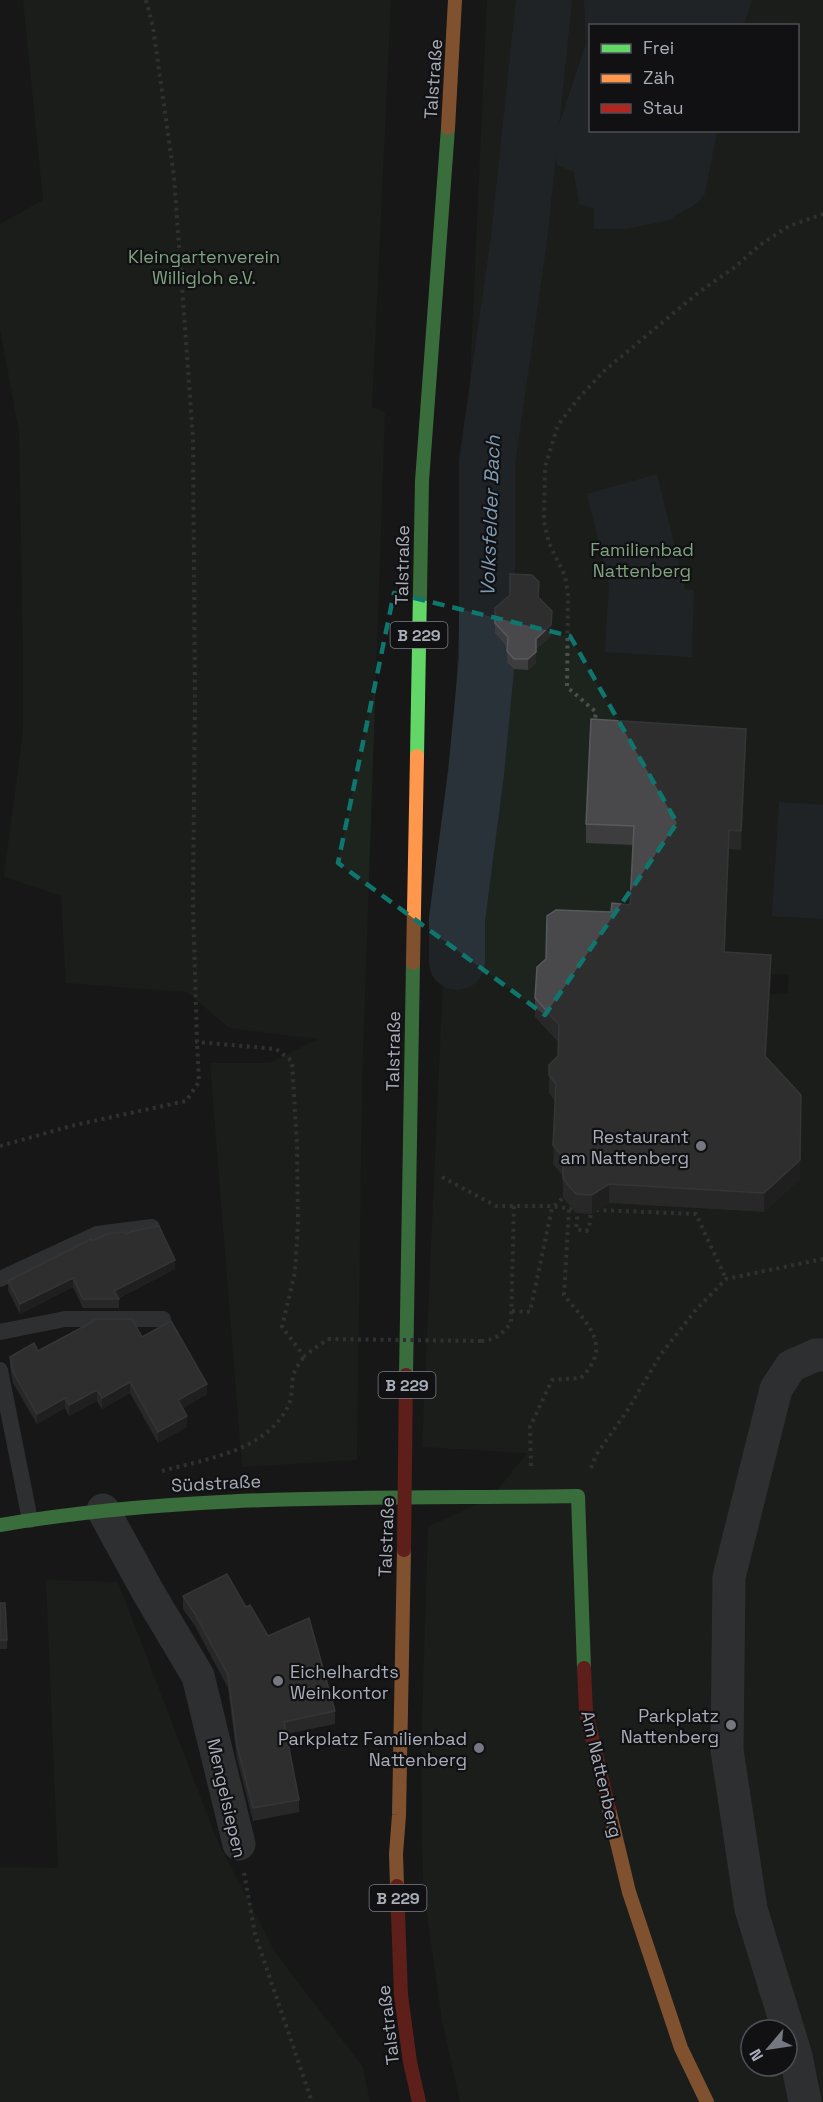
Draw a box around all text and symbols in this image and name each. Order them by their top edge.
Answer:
legend [589,24,799,132]
text: Frei [643,36,674,59]
street label: Talstraße [419,38,447,120]
text: Zäh [643,66,675,89]
text: Stau [643,96,683,119]
park label: Kleingartenverein Willigloh e.V. [128,245,280,289]
water label: Volksfelder Bach [474,434,506,597]
street label: Talstraße [390,525,414,605]
park label: Familienbad Nattenberg [590,538,694,582]
road number: B 229 [390,622,448,648]
street label: Talstraße [381,1011,405,1091]
place label: Restaurant am Nattenberg [560,1125,689,1169]
marker: Restaurant am Nattenberg [694,1139,708,1153]
road number: B 229 [378,1372,436,1398]
street label: Südstraße [170,1469,262,1497]
street label: Talstraße [373,1497,399,1577]
place label: Eichelhardts Weinkontor [290,1660,399,1704]
marker: Eichelhardts Weinkontor [271,1674,285,1688]
place label: Parkplatz Nattenberg [621,1704,719,1748]
street label: Am Nattenberg [576,1708,628,1840]
marker: Parkplatz Nattenberg [724,1718,738,1732]
place label: Parkplatz Familienbad Nattenberg [278,1727,467,1771]
street label: Mengelsiepen [202,1736,252,1860]
marker: Parkplatz Familienbad Nattenberg [472,1741,486,1755]
road number: B 229 [370,1885,426,1911]
street label: Talstraße [372,1984,404,2066]
north arrow [739,2018,799,2078]
text: N [745,2045,768,2065]

